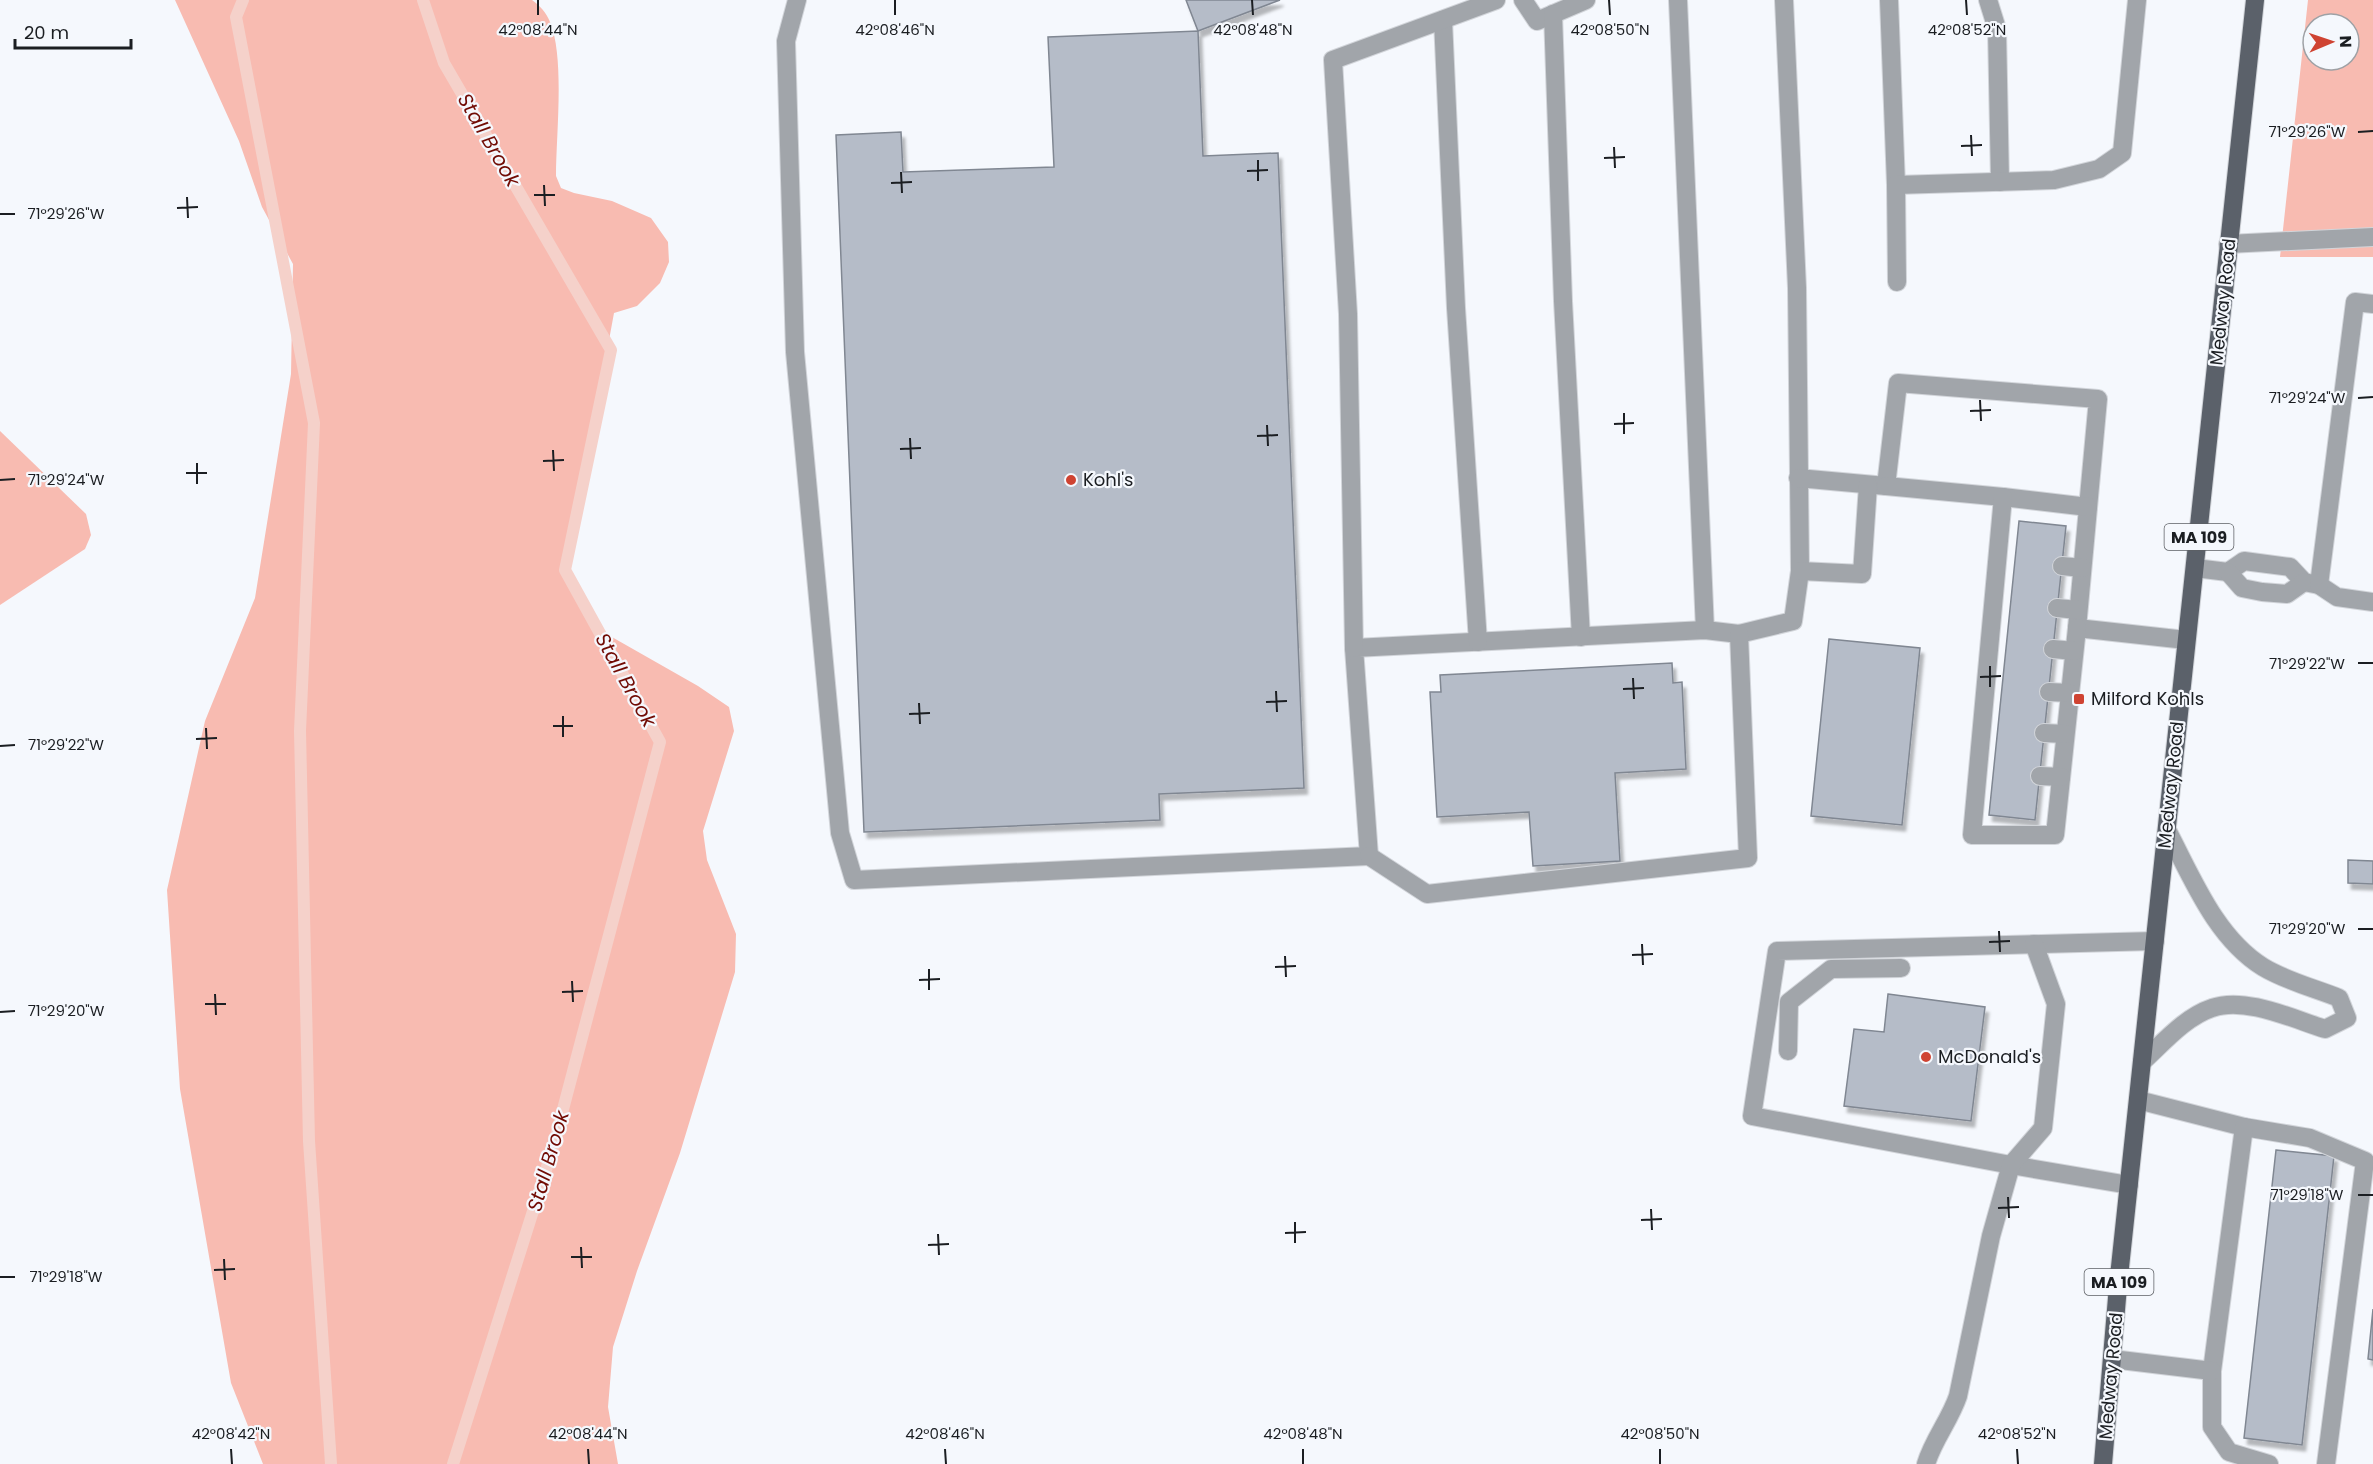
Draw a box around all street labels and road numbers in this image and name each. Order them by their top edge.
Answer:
street label: Medway Road [2203,237,2242,367]
road number: MA 109 [2164,524,2234,550]
street label: Medway Road [2151,720,2190,850]
road number: MA 109 [2084,1269,2154,1295]
street label: Medway Road [2092,1311,2129,1441]

